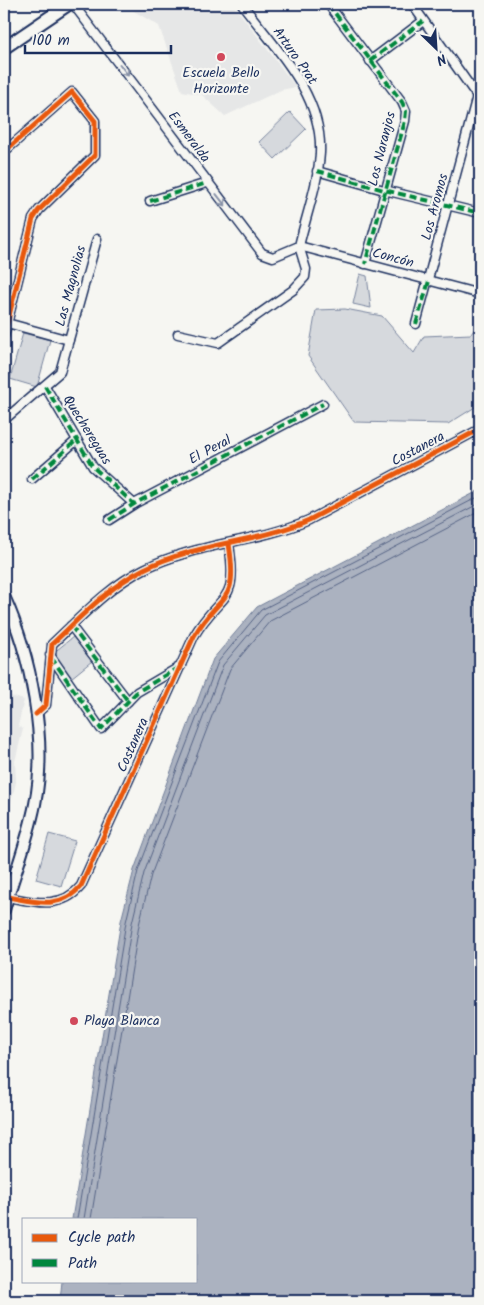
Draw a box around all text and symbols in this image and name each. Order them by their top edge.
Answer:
scale bar [25,22,171,54]
north arrow [412,22,462,72]
street label: Arturo Prat [267,23,323,90]
text: 100 m [32,29,70,53]
text: N [432,47,450,71]
marker: Escuela Bello Horizonte [215,51,227,63]
place label: Escuela Bello Horizonte [182,62,260,100]
one-way arrow [118,63,129,76]
street label: Esmeralda [162,107,216,167]
street label: Los Naranjos [362,109,402,189]
street label: Los Aromos [416,171,454,243]
one-way arrow [216,193,226,207]
street label: Concón [370,242,416,274]
street label: Las Magnolias [50,243,92,329]
street label: Quechereguas [57,391,117,469]
street label: Costanera [387,426,449,472]
street label: El Peral [185,429,236,470]
street label: Costanera [111,714,155,776]
place label: Playa Blanca [84,1010,160,1032]
marker: Playa Blanca [68,1015,80,1027]
legend [22,1218,198,1282]
text: Cycle path [68,1226,135,1250]
text: Path [68,1252,97,1276]

